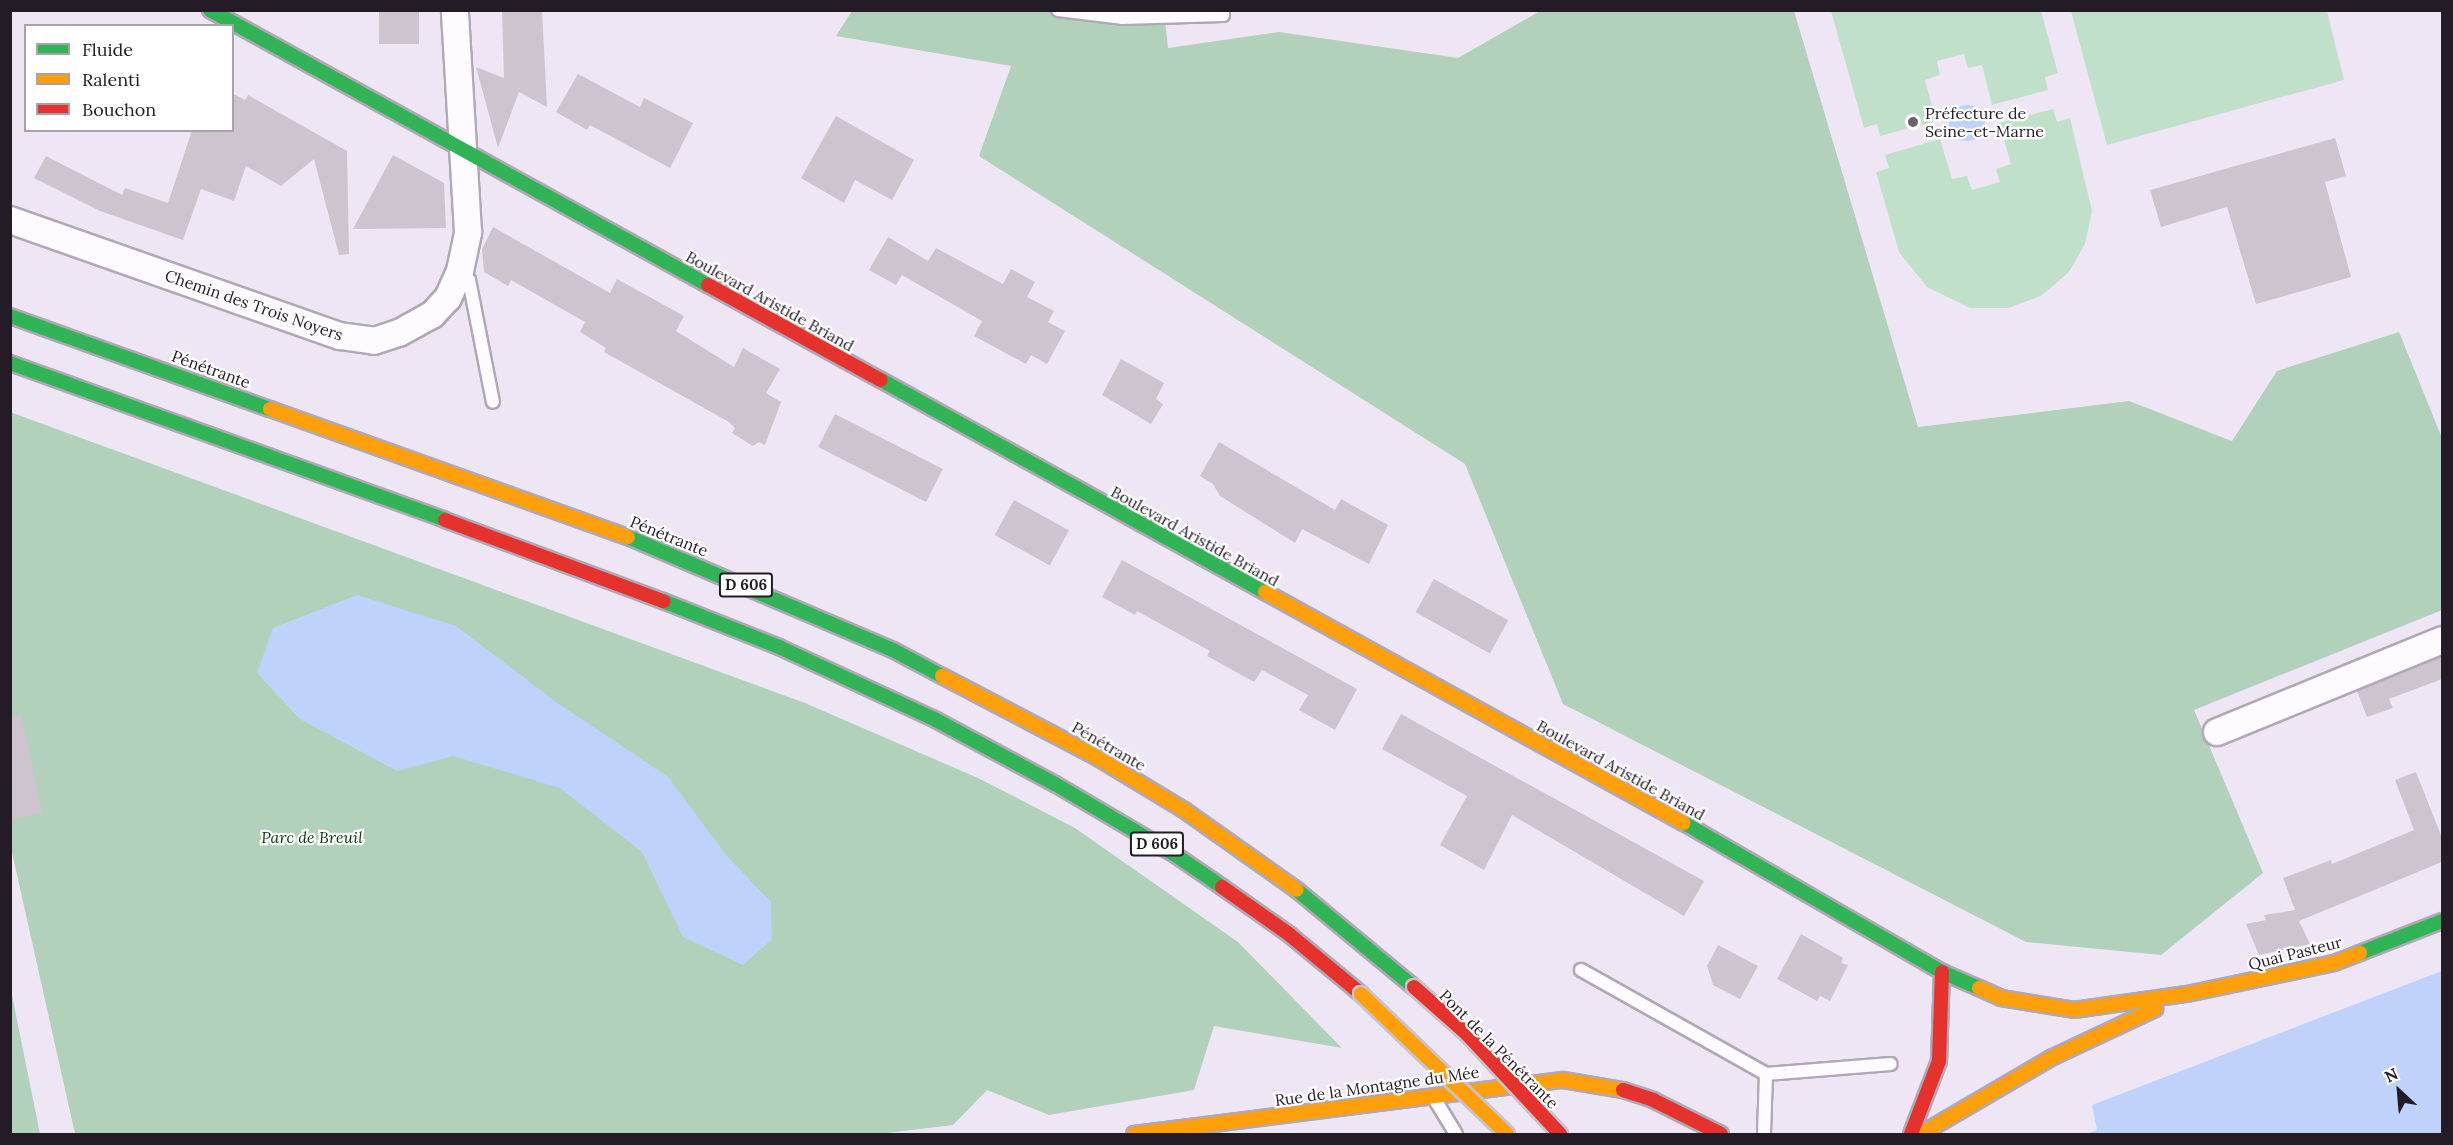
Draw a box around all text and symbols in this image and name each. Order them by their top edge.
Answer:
legend [24,24,234,132]
text: Fluide [82,38,133,61]
text: Ralenti [82,68,140,91]
text: Bouchon [82,98,156,121]
place label: Préfecture de Seine-et-Marne [1925,103,2044,141]
marker: Préfecture de Seine-et-Marne [1906,115,1920,129]
street label: Boulevard Aristide Briand [683,247,857,355]
street label: Chemin des Trois Noyers [163,266,345,344]
street label: Pénétrante [169,346,253,392]
street label: Boulevard Aristide Briand [1108,482,1282,590]
street label: Pénétrante [627,512,711,560]
road number: D 606 [718,573,774,597]
street label: Boulevard Aristide Briand [1534,716,1708,824]
street label: Pénétrante [1069,717,1149,775]
park label: Parc de Breuil [261,827,363,847]
road number: D 606 [1128,832,1186,856]
street label: Quai Pasteur [2246,932,2344,974]
street label: Pont de la Pénétrante [1436,986,1562,1112]
north arrow [2369,1061,2429,1121]
street label: Rue de la Montagne du Mée [1274,1062,1480,1110]
text: N [2381,1063,2401,1087]

